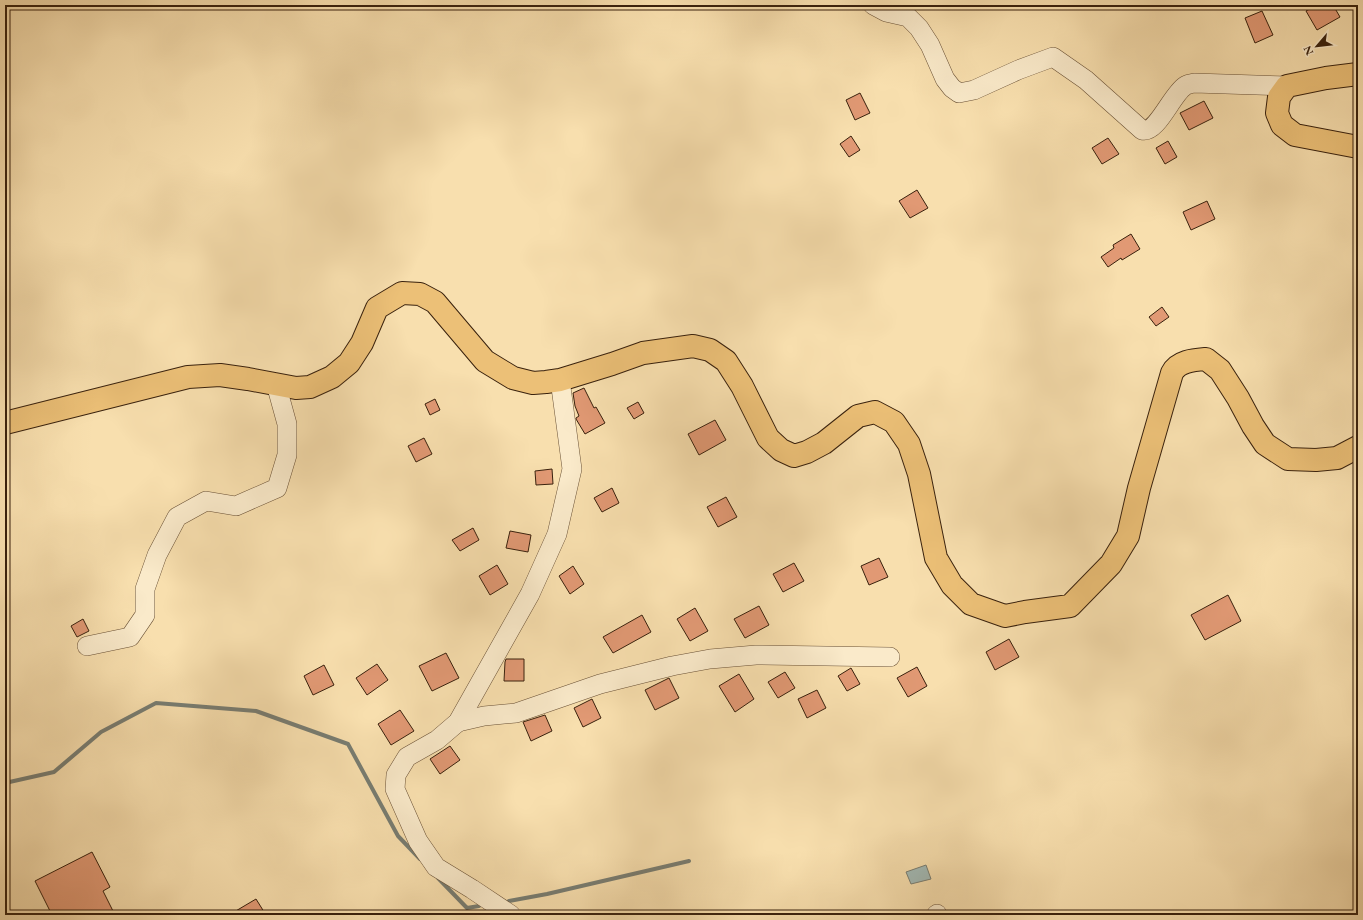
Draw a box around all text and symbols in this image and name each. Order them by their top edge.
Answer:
north arrow [1297,26,1337,66]
text: N [1300,43,1316,58]

